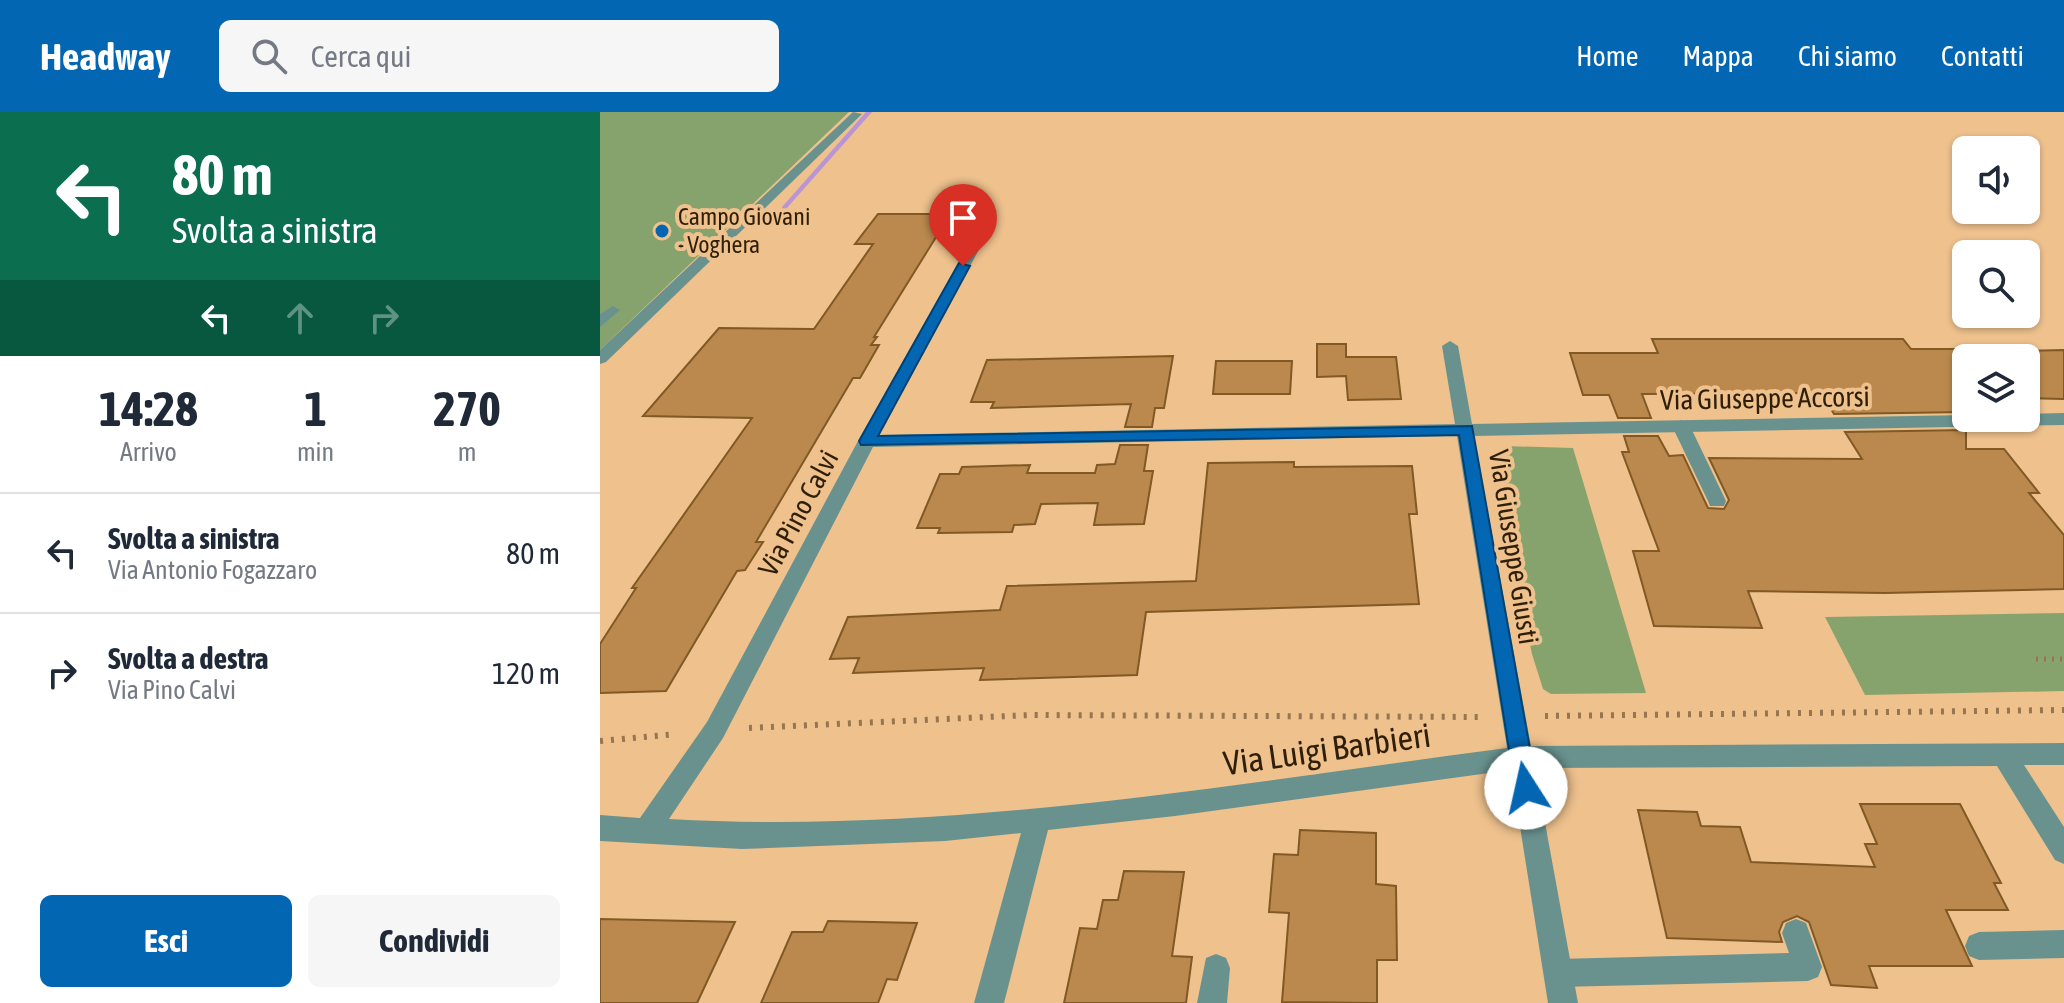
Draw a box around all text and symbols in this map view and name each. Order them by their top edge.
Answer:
search box [219,20,779,92]
icon: search [247,34,291,78]
text: Headway [40,35,171,78]
text: Cerca qui [311,39,411,73]
text: Home [1576,40,1639,72]
text: Mappa [1683,40,1754,72]
text: Chi siamo [1798,40,1897,72]
text: Contatti [1941,40,2024,72]
map controls [1952,136,2040,432]
button: sound [1952,136,2040,224]
text: 80 m [172,143,273,207]
icon: left [40,144,144,248]
pin [929,184,997,266]
icon: arrive [941,196,985,240]
place label: Campo Giovani - Voghera [678,203,810,258]
text: Svolta a sinistra [172,209,378,251]
marker: Campo Giovani - Voghera [653,222,671,240]
button: search [1952,240,2040,328]
icon: left [194,296,238,340]
icon: ahead [278,296,322,340]
icon: right [362,296,406,340]
button: layers [1952,344,2040,432]
street label: Via Giuseppe Accorsi [1660,380,1870,416]
text: 14:28 [99,381,198,436]
text: 1 [304,381,327,436]
text: 270 [433,381,501,436]
text: Arrivo [120,437,177,467]
text: min [297,437,334,467]
text: m [458,437,476,467]
street label: Via Pino Calvi [751,445,845,581]
street label: Via Giuseppe Giusti [1483,447,1545,647]
text: Svolta a sinistra [108,521,280,555]
icon: left [40,531,84,575]
text: 80 m [506,536,560,570]
text: Via Antonio Fogazzaro [108,555,317,585]
text: Svolta a destra [108,641,268,675]
icon: right [40,651,84,695]
text: 120 m [492,656,560,690]
text: Via Pino Calvi [108,675,236,705]
street label: Via Luigi Barbieri [1221,715,1433,782]
position arrow [1484,746,1568,830]
button: Esci [40,895,292,987]
button: Condividi [308,895,560,987]

